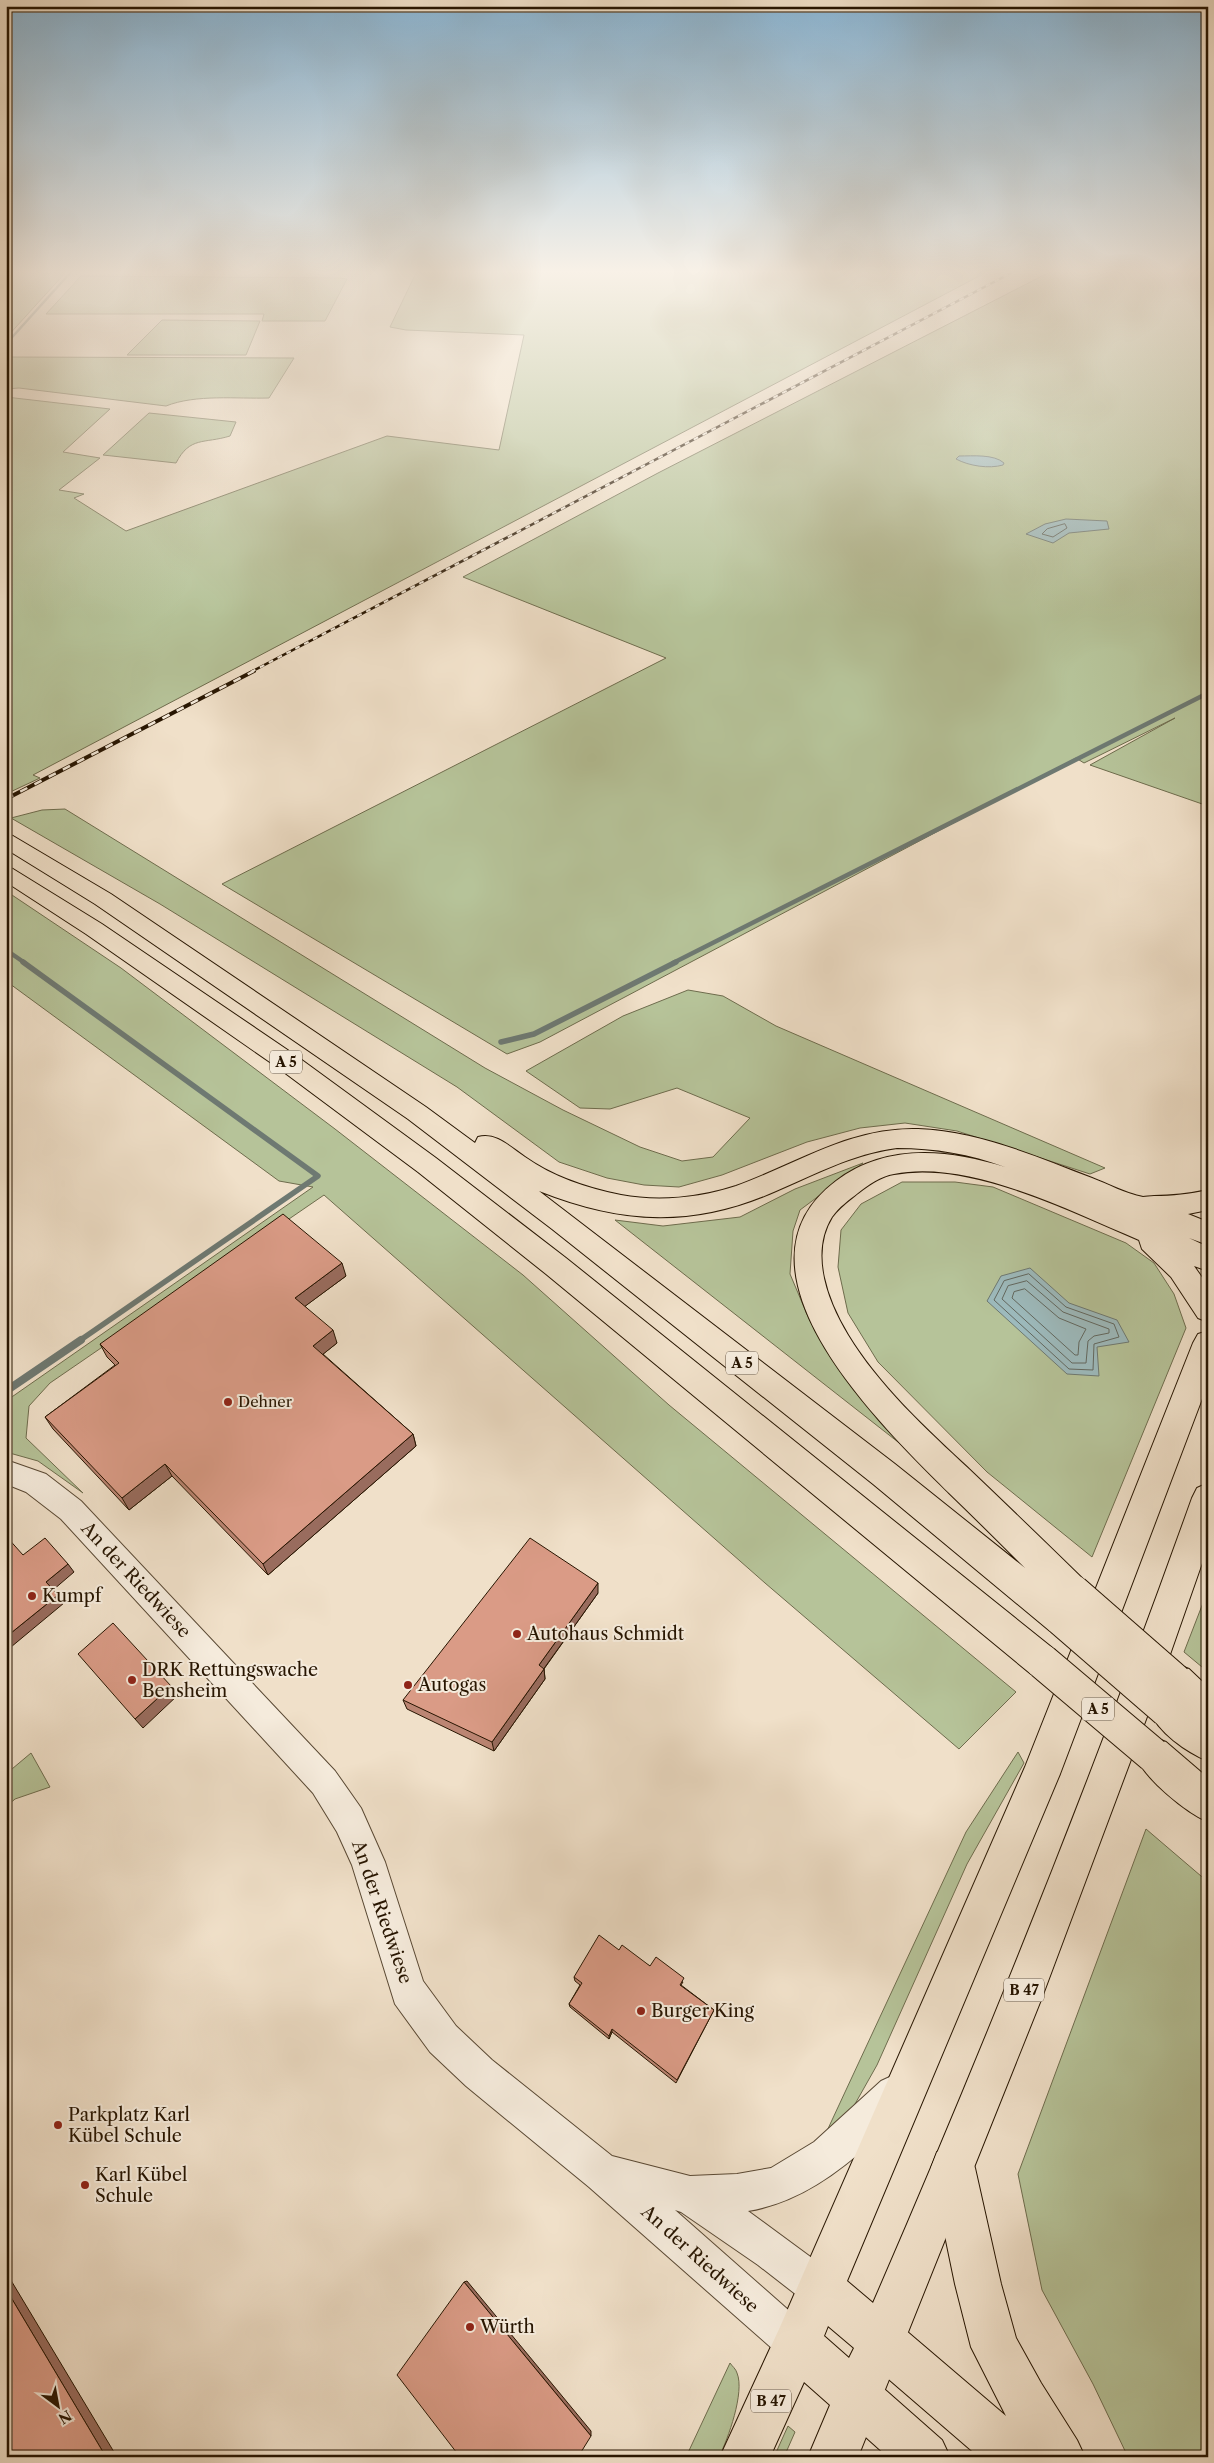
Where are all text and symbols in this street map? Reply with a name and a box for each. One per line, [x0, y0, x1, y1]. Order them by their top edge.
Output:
road number: A 5 [270, 1050, 302, 1074]
road number: A 5 [726, 1352, 758, 1375]
place label: Dehner [238, 1392, 293, 1411]
marker: Dehner [222, 1396, 234, 1408]
street label: An der Riedwiese [76, 1517, 195, 1642]
place label: Kumpf [42, 1585, 104, 1607]
marker: Kumpf [26, 1590, 38, 1602]
place label: Autohaus Schmidt [526, 1623, 685, 1645]
marker: Autohaus Schmidt [511, 1628, 523, 1640]
place label: DRK Rettungswache Bensheim [142, 1659, 318, 1702]
marker: DRK Rettungswache Bensheim [126, 1674, 138, 1686]
place label: Autogas [417, 1674, 486, 1696]
marker: Autogas [402, 1679, 414, 1691]
road number: A 5 [1082, 1698, 1114, 1720]
street label: An der Riedwiese [347, 1836, 417, 1987]
road number: B 47 [1004, 1978, 1044, 2002]
place label: Burger King [651, 2000, 754, 2022]
marker: Burger King [635, 2005, 647, 2017]
place label: Parkplatz Karl Kübel Schule [68, 2104, 190, 2147]
marker: Parkplatz Karl Kübel Schule [52, 2119, 64, 2131]
place label: Karl Kübel Schule [95, 2164, 187, 2207]
marker: Karl Kübel Schule [79, 2179, 91, 2191]
street label: An der Riedwiese [636, 2200, 763, 2317]
place label: Würth [479, 2316, 535, 2338]
marker: Würth [464, 2321, 476, 2333]
north arrow [32, 2380, 82, 2430]
road number: B 47 [751, 2390, 791, 2412]
text: N [55, 2406, 75, 2428]

